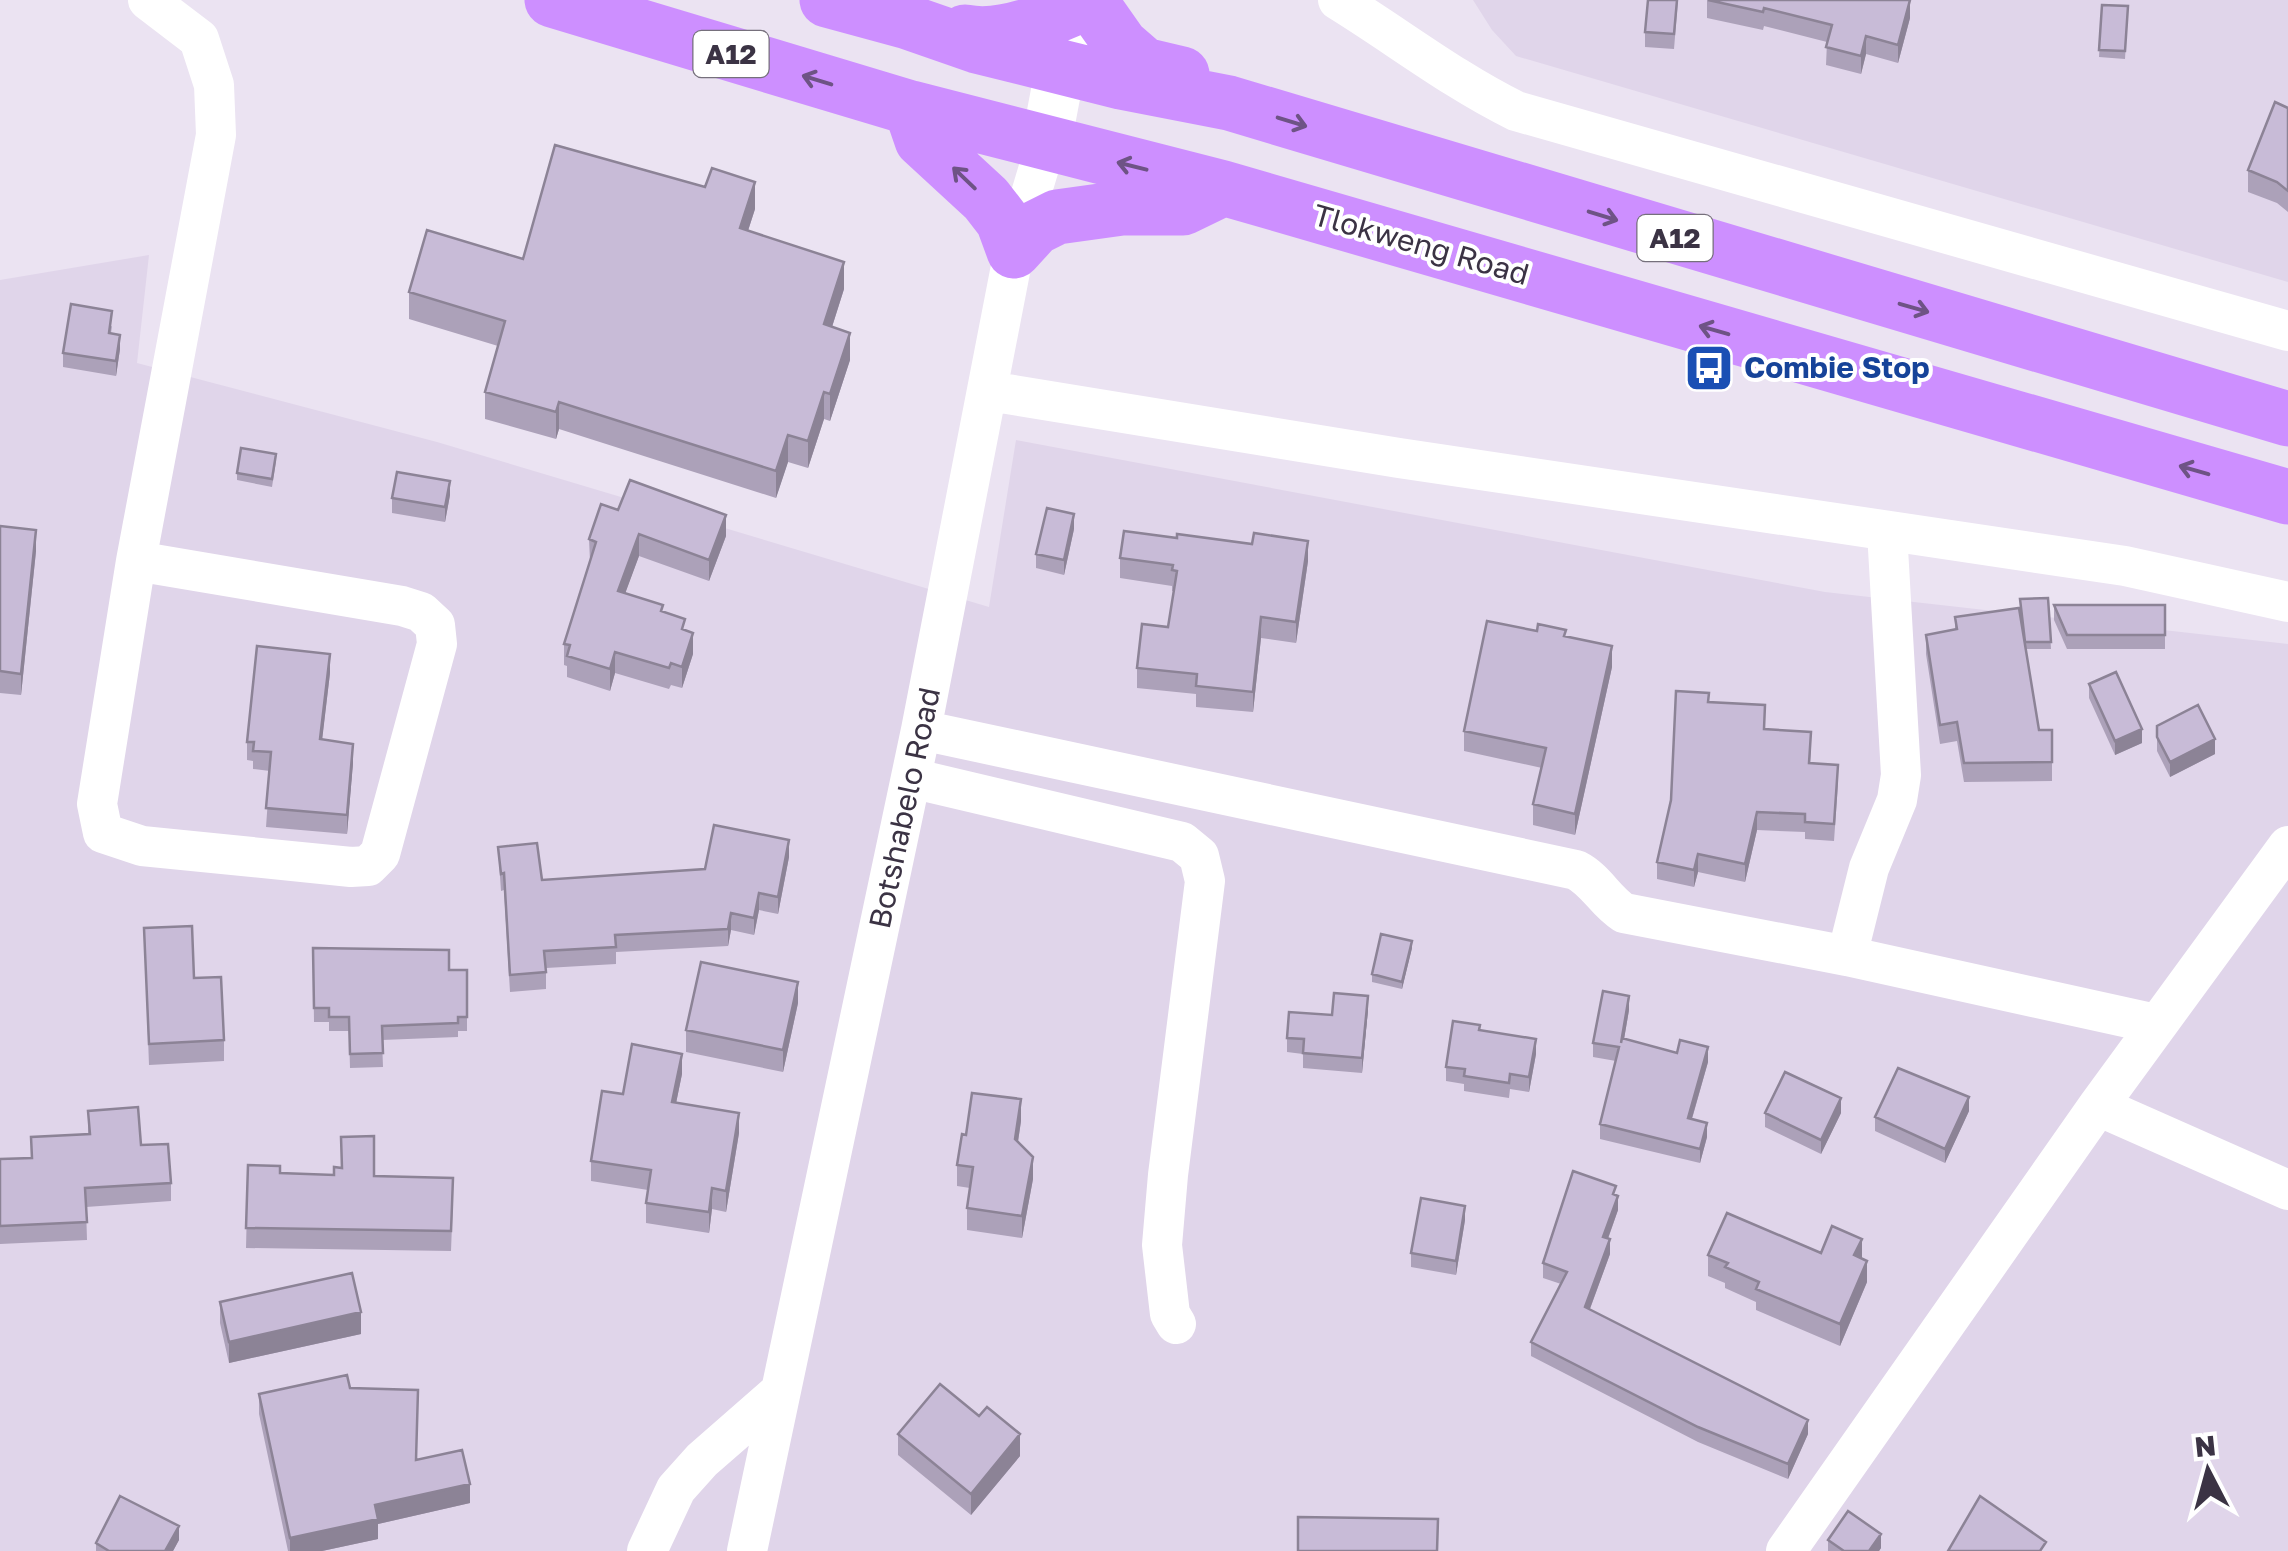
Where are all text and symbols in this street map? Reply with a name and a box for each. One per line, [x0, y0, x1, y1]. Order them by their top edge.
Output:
road number: A12 [694, 31, 768, 77]
one-way arrow [802, 70, 834, 88]
one-way arrow [1275, 114, 1307, 132]
one-way arrow [1117, 155, 1148, 174]
one-way arrow [952, 166, 976, 190]
street label: Tlokweng Road [1309, 196, 1533, 292]
one-way arrow [1586, 208, 1618, 226]
road number: A12 [1638, 215, 1712, 261]
one-way arrow [1898, 300, 1930, 318]
one-way arrow [1699, 320, 1731, 338]
bus stop icon: Combie Stop [1683, 342, 1735, 394]
place label: Combie Stop [1744, 349, 1930, 385]
one-way arrow [2179, 460, 2211, 478]
street label: Botshabelo Road [861, 684, 947, 932]
north arrow [2158, 1421, 2258, 1521]
text: N [2193, 1428, 2218, 1463]

